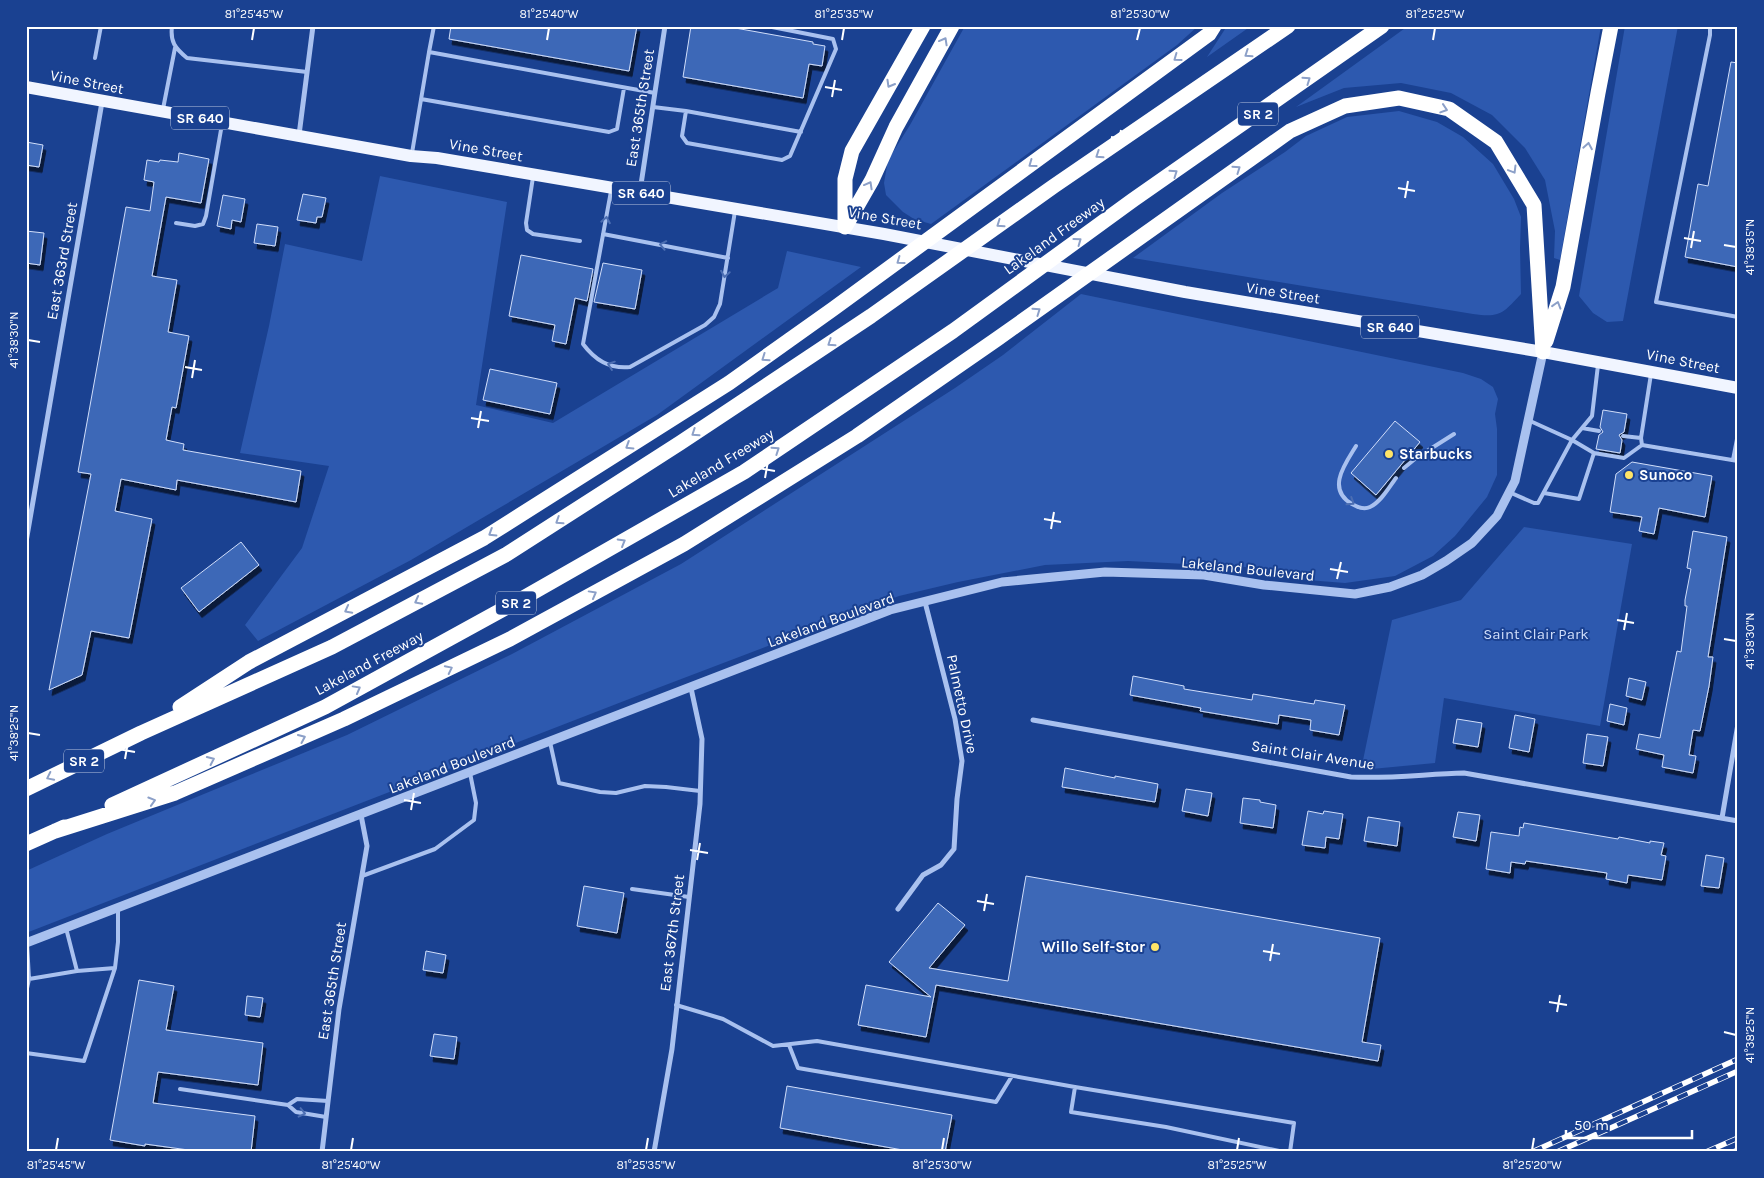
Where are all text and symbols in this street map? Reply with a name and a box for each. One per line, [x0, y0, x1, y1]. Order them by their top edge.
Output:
text: 81°25'45"W [225, 7, 284, 21]
text: 81°25'40"W [520, 7, 579, 21]
text: 81°25'35"W [814, 7, 874, 21]
text: 81°25'30"W [1110, 7, 1170, 21]
text: 81°25'25"W [1406, 7, 1465, 21]
one-way arrow [937, 37, 947, 46]
street label: East 365th Street [622, 47, 658, 168]
one-way arrow [1244, 48, 1253, 57]
one-way arrow [1174, 52, 1183, 61]
street label: Vine Street [49, 66, 126, 98]
one-way arrow [1301, 77, 1310, 86]
one-way arrow [886, 79, 896, 88]
road number: SR 2 [1238, 102, 1278, 126]
one-way arrow [1439, 103, 1448, 113]
road number: SR 640 [171, 106, 229, 130]
street label: Vine Street [448, 135, 525, 165]
one-way arrow [1583, 141, 1593, 150]
one-way arrow [1095, 149, 1105, 158]
one-way arrow [1028, 158, 1038, 167]
one-way arrow [1506, 164, 1516, 173]
one-way arrow [1231, 166, 1241, 175]
one-way arrow [1168, 170, 1178, 179]
road number: SR 640 [612, 182, 670, 204]
one-way arrow [863, 182, 873, 191]
street label: Lakeland Freeway [1000, 193, 1108, 279]
street label: East 363rd Street [43, 200, 81, 321]
street label: Vine Street [847, 203, 924, 233]
one-way arrow [600, 215, 611, 224]
one-way arrow [996, 218, 1005, 228]
text: 41°38'35"N [1743, 219, 1757, 275]
one-way arrow [1072, 238, 1082, 247]
one-way arrow [658, 241, 667, 251]
one-way arrow [896, 255, 906, 264]
one-way arrow [720, 271, 731, 279]
street label: Vine Street [1245, 278, 1322, 308]
one-way arrow [1552, 301, 1562, 310]
one-way arrow [1031, 308, 1040, 316]
text: 41°38'30"N [7, 312, 21, 368]
road number: SR 640 [1361, 316, 1419, 338]
one-way arrow [827, 337, 836, 346]
street label: Vine Street [1645, 345, 1722, 377]
one-way arrow [761, 352, 771, 361]
one-way arrow [607, 361, 615, 371]
street label: Lakeland Freeway [665, 424, 777, 502]
one-way arrow [691, 427, 701, 436]
one-way arrow [625, 440, 634, 450]
place label: Starbucks [1399, 445, 1473, 463]
one-way arrow [771, 447, 780, 457]
marker: Starbucks [1383, 448, 1395, 460]
place label: Sunoco [1639, 466, 1692, 484]
marker: Sunoco [1623, 469, 1635, 481]
one-way arrow [1346, 496, 1355, 506]
one-way arrow [555, 515, 564, 524]
one-way arrow [488, 527, 497, 537]
one-way arrow [616, 539, 625, 549]
street label: Lakeland Boulevard [1180, 553, 1316, 585]
street label: Lakeland Boulevard [765, 589, 897, 651]
one-way arrow [587, 590, 596, 600]
road number: SR 2 [496, 592, 536, 614]
one-way arrow [414, 595, 423, 605]
one-way arrow [345, 604, 354, 614]
text: 41°38'30"N [1743, 613, 1757, 669]
park label: Saint Clair Park [1483, 625, 1589, 643]
street label: Lakeland Freeway [312, 627, 426, 699]
street label: Palmetto Drive [943, 653, 981, 755]
one-way arrow [443, 665, 452, 675]
one-way arrow [352, 686, 361, 696]
text: 41°38'25"N [7, 705, 21, 761]
one-way arrow [297, 733, 306, 744]
street label: Lakeland Boulevard [386, 733, 518, 797]
street label: Saint Clair Avenue [1250, 736, 1376, 774]
road number: SR 2 [64, 749, 104, 772]
one-way arrow [206, 755, 215, 766]
one-way arrow [46, 771, 55, 781]
one-way arrow [147, 796, 156, 806]
street label: East 367th Street [656, 873, 688, 993]
street label: East 365th Street [314, 920, 350, 1041]
place label: Willo Self-Stor [1041, 938, 1145, 956]
marker: Willo Self-Stor [1149, 941, 1161, 953]
text: 41°38'25"N [1743, 1007, 1757, 1063]
one-way arrow [298, 1107, 307, 1118]
scale bar [1566, 1108, 1693, 1140]
text: 50 m [1574, 1116, 1609, 1134]
text: 81°25'45"W [27, 1158, 86, 1172]
text: 81°25'40"W [322, 1158, 381, 1172]
text: 81°25'35"W [616, 1158, 676, 1172]
text: 81°25'30"W [912, 1158, 972, 1172]
text: 81°25'25"W [1208, 1158, 1267, 1172]
text: 81°25'20"W [1502, 1158, 1562, 1172]

